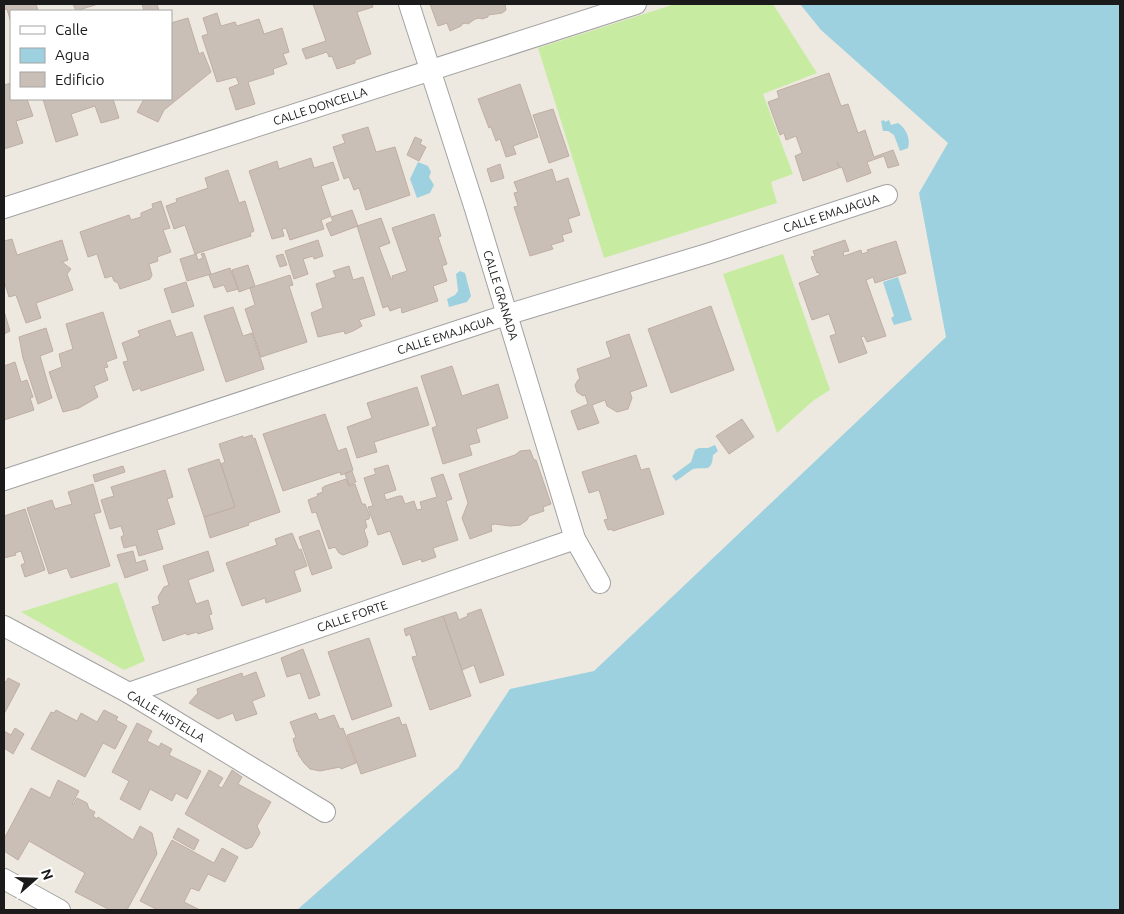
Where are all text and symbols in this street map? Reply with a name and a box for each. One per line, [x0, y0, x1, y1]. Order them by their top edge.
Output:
legend [10, 10, 172, 100]
text: Calle [55, 21, 88, 38]
text: Agua [55, 46, 90, 63]
text: Edificio [55, 71, 104, 88]
street label: CALLE DONCELLA [271, 85, 369, 127]
street label: CALLE EMAJAGUA [781, 191, 881, 235]
street label: CALLE GRANADA [481, 249, 521, 342]
street label: CALLE EMAJAGUA [395, 313, 495, 357]
street label: CALLE FORTE [315, 598, 389, 634]
street label: CALLE HISTELLA [125, 688, 207, 744]
north arrow [10, 854, 60, 904]
text: N [38, 867, 57, 882]

